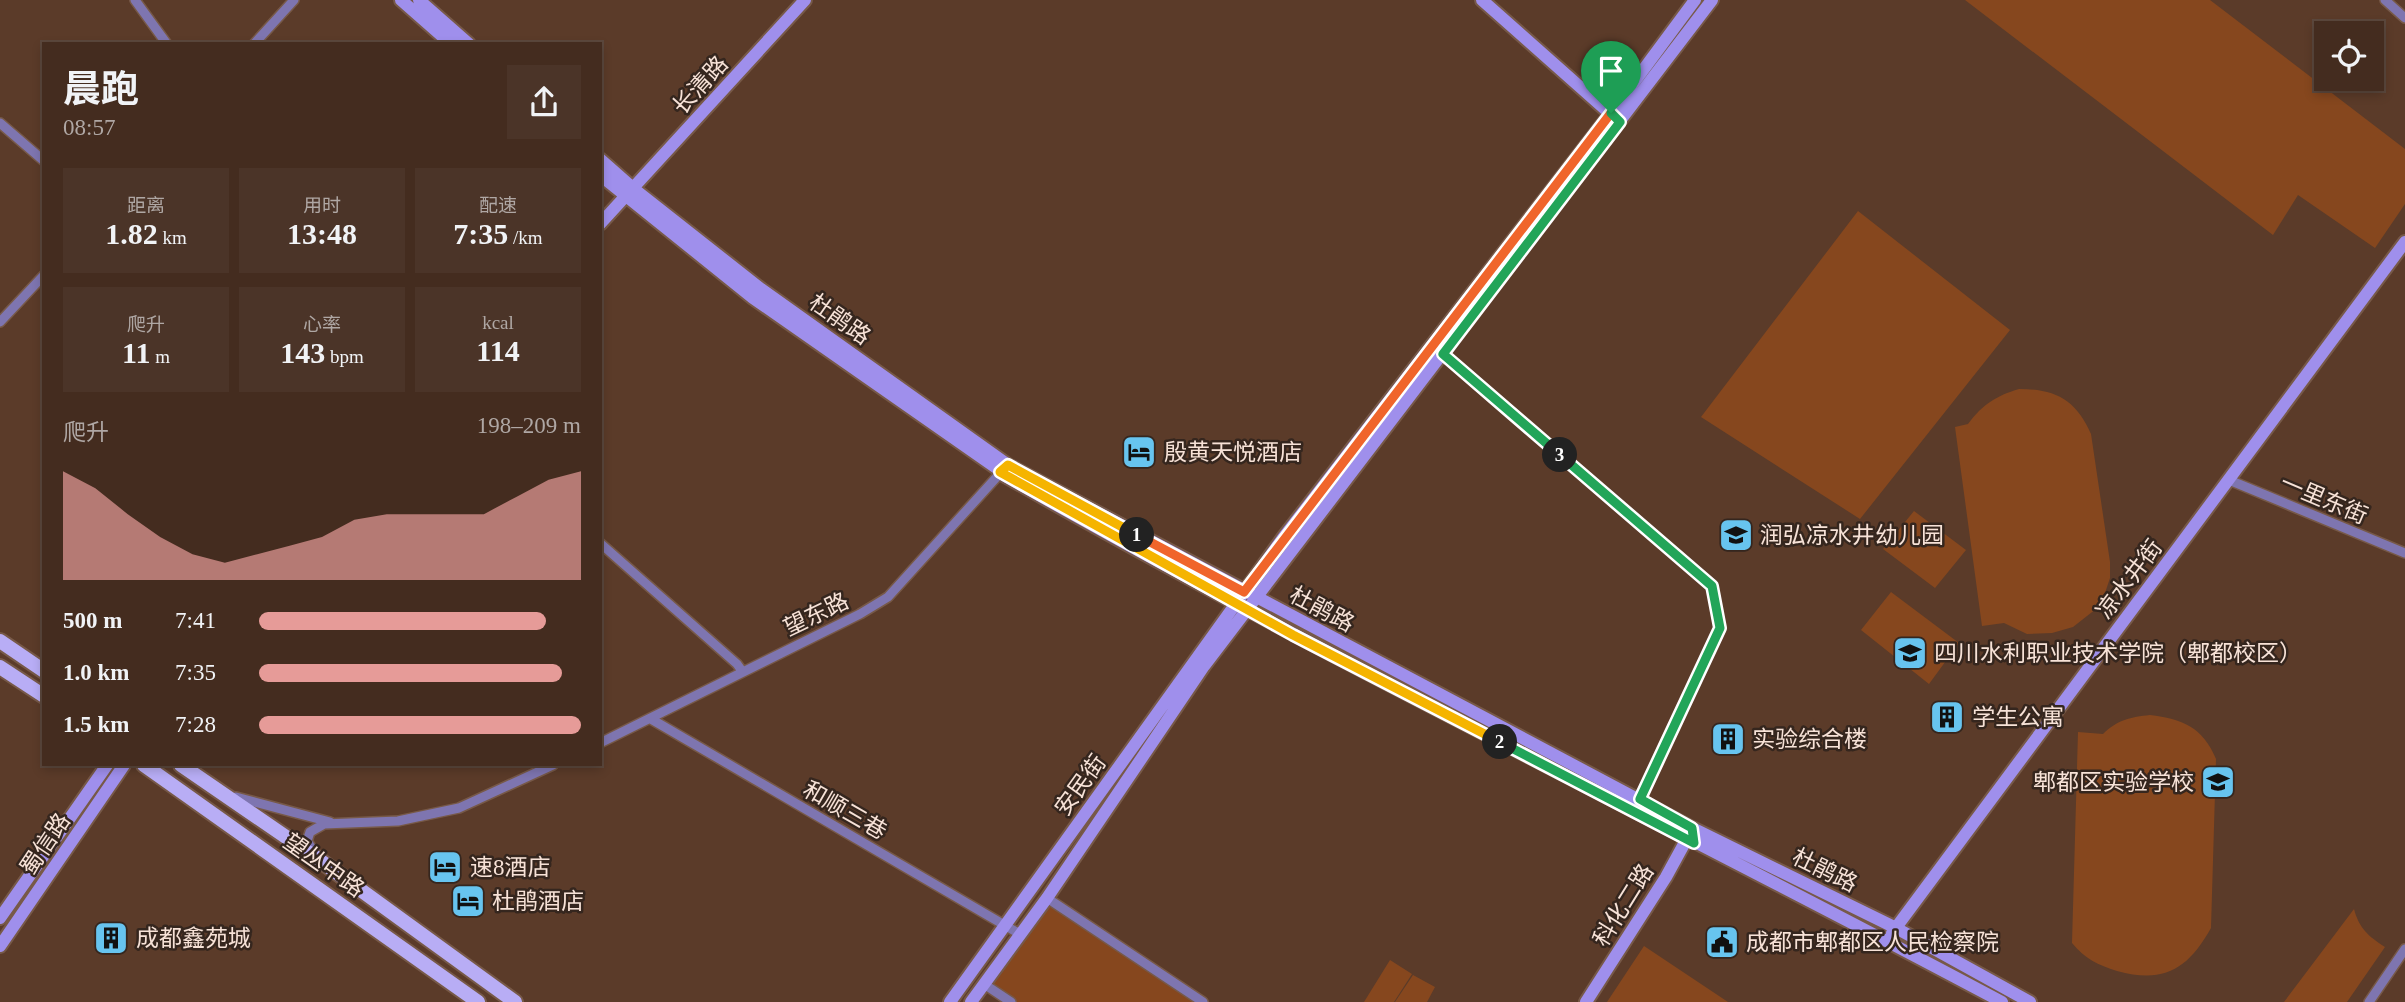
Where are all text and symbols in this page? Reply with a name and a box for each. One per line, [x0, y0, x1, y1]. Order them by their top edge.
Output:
map controls [2314, 21, 2384, 91]
button: locate [2314, 21, 2384, 91]
pin [1581, 41, 1641, 113]
street label: 长清路 [668, 51, 733, 119]
icon: arrive [1592, 52, 1630, 90]
button: share [507, 65, 581, 139]
text: 晨跑 [63, 68, 139, 110]
text: 08:57 [63, 115, 115, 140]
text: 距离 [127, 195, 165, 216]
text: 用时 [303, 195, 341, 216]
text: 配速 [479, 195, 517, 216]
text: 1.82 [105, 217, 158, 250]
text: 13:48 [287, 217, 357, 250]
text: 7:35 [453, 217, 508, 250]
text: km [158, 227, 187, 248]
text: /km [508, 227, 543, 248]
street label: 杜鹃路 [804, 289, 875, 349]
text: kcal [482, 312, 514, 333]
text: 爬升 [127, 314, 165, 335]
text: 心率 [303, 314, 341, 335]
text: 114 [476, 334, 520, 367]
text: 11 [122, 336, 150, 369]
text: 143 [280, 336, 325, 369]
text: m [150, 346, 170, 367]
text: bpm [325, 346, 364, 367]
text: 198–209 m [477, 413, 581, 438]
text: 爬升 [63, 420, 109, 445]
hotel icon: 殷黄天悦酒店 [1120, 433, 1158, 471]
pin: 3 [1542, 438, 1578, 472]
place label: 殷黄天悦酒店 [1164, 440, 1302, 465]
text: 3 [1555, 444, 1564, 465]
street label: 一里东街 [2277, 470, 2371, 529]
school or university icon: 润弘凉水井幼儿园 [1717, 516, 1755, 554]
pin: 1 [1120, 518, 1154, 552]
place label: 润弘凉水井幼儿园 [1760, 523, 1944, 548]
text: 1 [1132, 524, 1141, 545]
street label: 凉水井街 [2092, 535, 2167, 624]
street label: 杜鹃路 [1285, 582, 1358, 637]
street label: 望东路 [780, 588, 853, 641]
text: 500 m [63, 608, 122, 633]
text: 7:41 [175, 608, 216, 633]
school or university icon: 四川水利职业技术学院（郫都校区） [1891, 634, 1929, 672]
place label: 四川水利职业技术学院（郫都校区） [1934, 641, 2302, 666]
text: 1.0 km [63, 660, 129, 685]
text: 7:35 [175, 660, 216, 685]
building icon: 学生公寓 [1928, 698, 1966, 736]
place label: 学生公寓 [1972, 705, 2064, 730]
text: 1.5 km [63, 712, 129, 737]
text: 7:28 [175, 712, 216, 737]
building icon: 实验综合楼 [1709, 720, 1747, 758]
pin: 2 [1482, 724, 1518, 760]
place label: 实验综合楼 [1752, 727, 1867, 752]
text: 2 [1495, 731, 1504, 752]
street label: 安民街 [1050, 750, 1111, 821]
school or university icon: 郫都区实验学校 [2199, 763, 2237, 801]
place label: 郫都区实验学校 [2033, 770, 2194, 795]
street label: 和顺三巷 [799, 777, 891, 844]
street label: 蜀信路 [16, 809, 75, 880]
street label: 望丛中路 [279, 829, 369, 902]
street label: 杜鹃路 [1788, 844, 1861, 897]
hotel icon: 速8酒店 [426, 848, 464, 886]
place label: 速8酒店 [470, 855, 551, 880]
street label: 科化二路 [1588, 860, 1658, 951]
hotel icon: 杜鹃酒店 [449, 882, 487, 920]
place label: 杜鹃酒店 [492, 889, 584, 914]
building icon: 成都鑫苑城 [92, 919, 130, 957]
public building icon: 成都市郫都区人民检察院 [1703, 923, 1741, 961]
place label: 成都鑫苑城 [136, 926, 251, 951]
place label: 成都市郫都区人民检察院 [1746, 930, 1999, 955]

